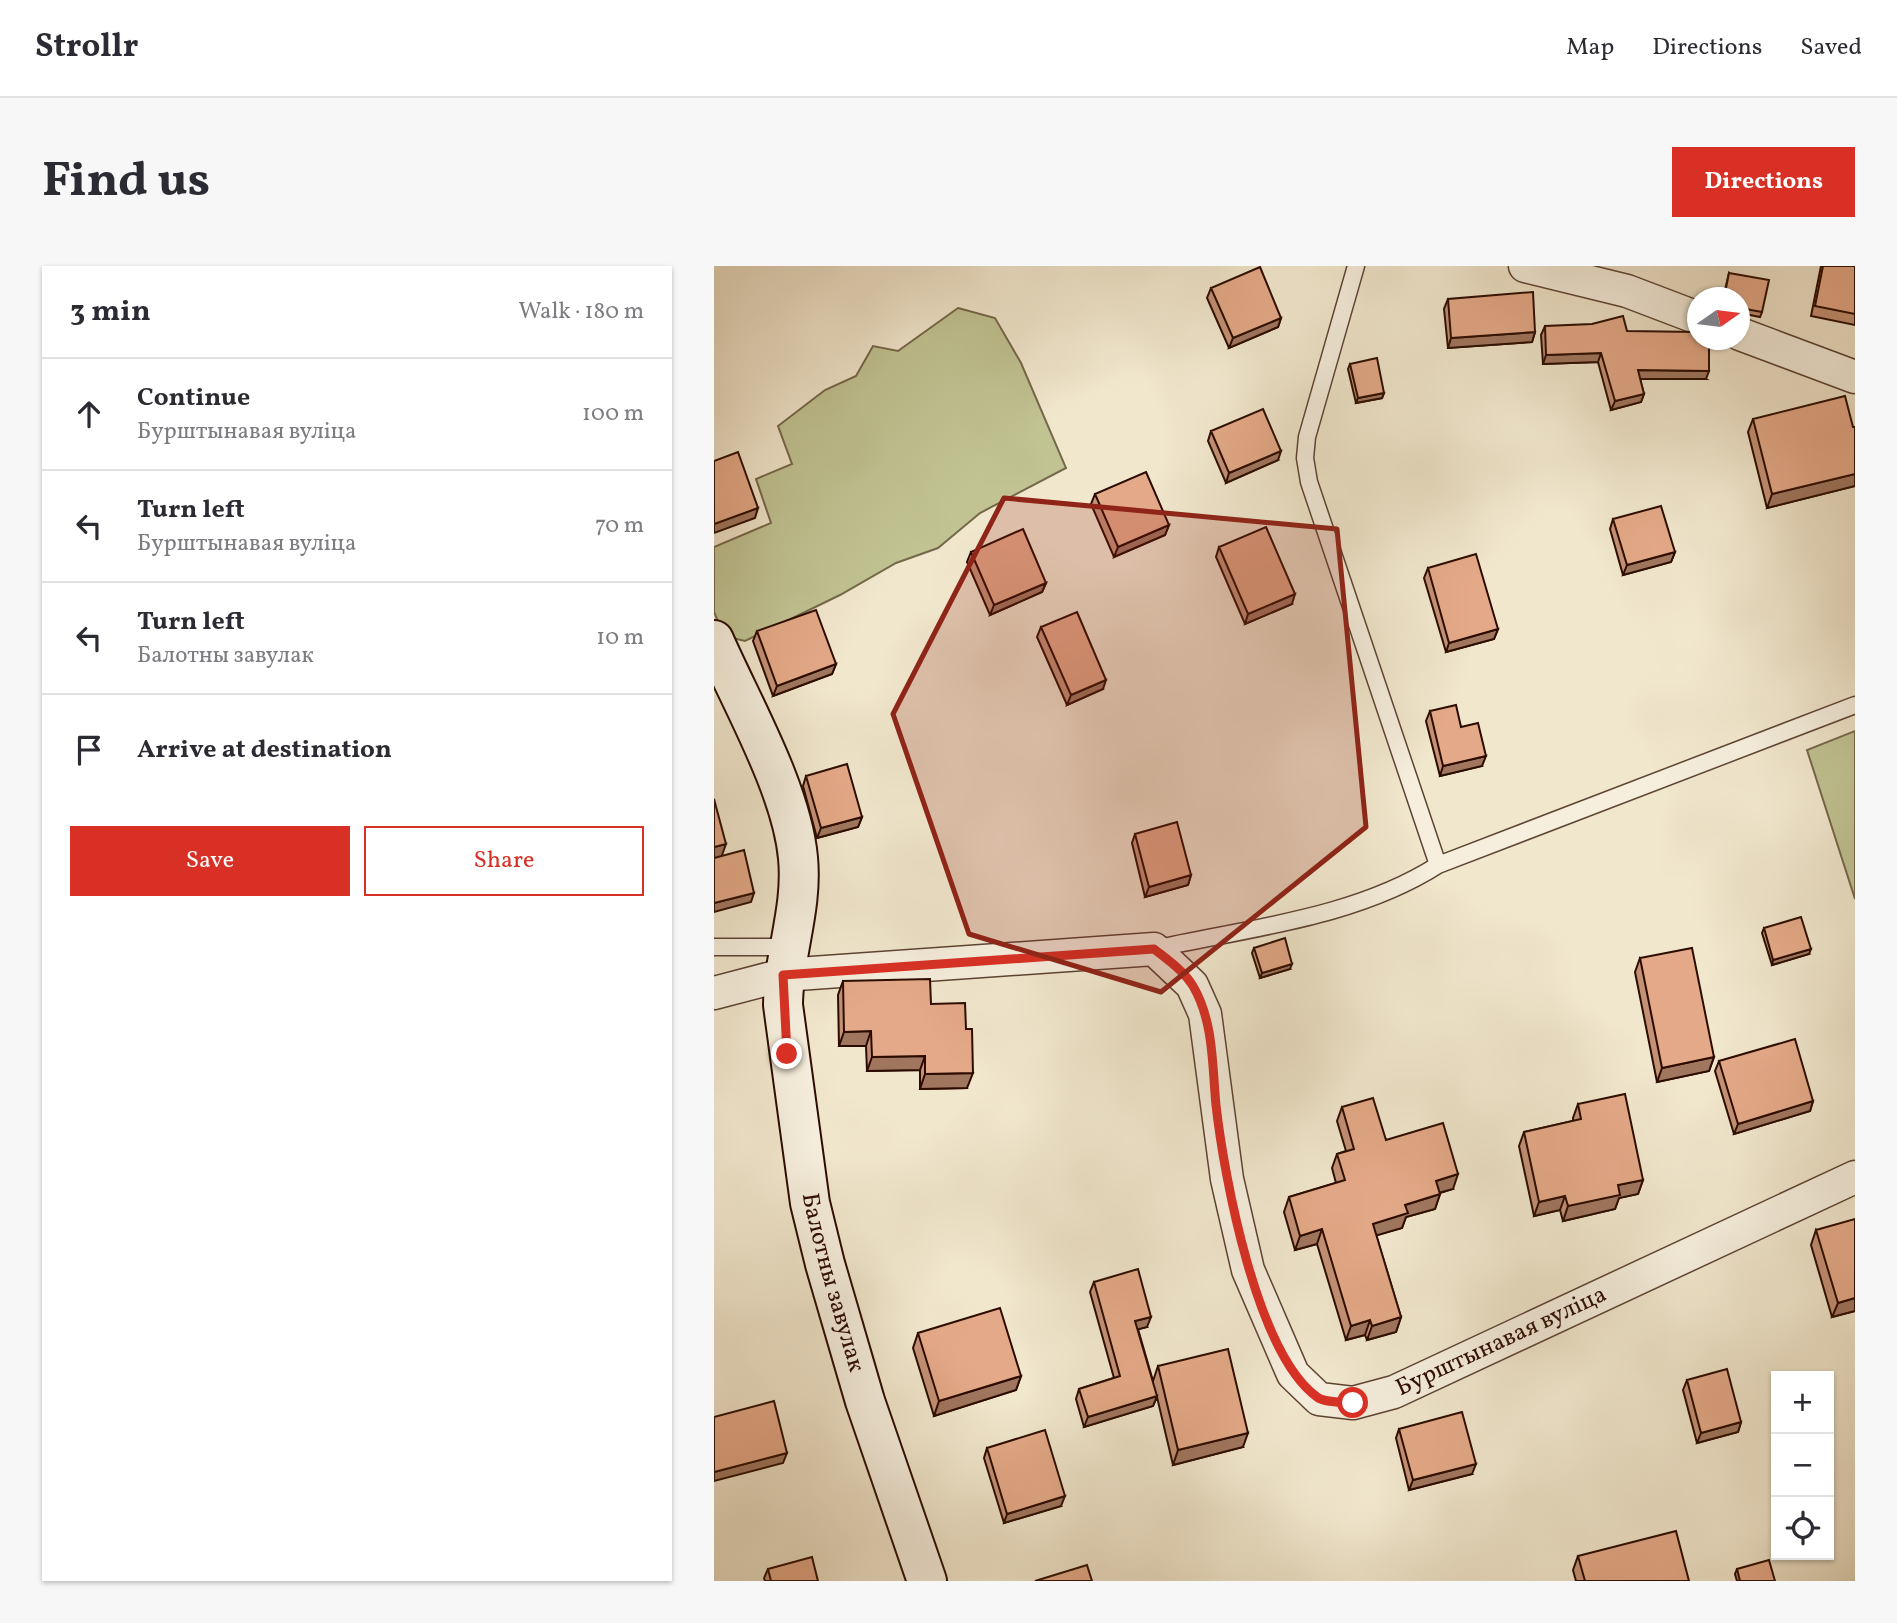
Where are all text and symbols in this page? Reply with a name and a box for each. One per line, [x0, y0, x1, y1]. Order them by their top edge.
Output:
text: Strollr [35, 25, 138, 71]
text: Map [1566, 31, 1614, 65]
text: Directions [1652, 31, 1762, 65]
text: Saved [1800, 31, 1862, 65]
button: Directions [1672, 147, 1855, 217]
text: Find us [42, 148, 210, 217]
north arrow [1687, 287, 1750, 350]
text: 3 min [70, 291, 151, 333]
text: Walk · 180 m [519, 296, 644, 328]
text: Continue [137, 380, 250, 416]
icon: ahead [70, 395, 108, 433]
text: 100 m [582, 398, 644, 430]
text: Бурштынавая вуліца [137, 416, 356, 448]
text: Turn left [137, 492, 245, 528]
icon: left [70, 507, 108, 545]
text: 70 m [595, 510, 644, 542]
text: Бурштынавая вуліца [137, 528, 356, 560]
text: Turn left [137, 604, 245, 640]
icon: left [70, 619, 108, 657]
text: 10 m [596, 622, 644, 654]
text: Балотны завулак [137, 640, 314, 672]
icon: arrive [70, 731, 108, 769]
text: Arrive at destination [137, 732, 392, 768]
button: Save [70, 826, 350, 896]
button: Share [364, 826, 644, 896]
route end [771, 1038, 802, 1069]
street label: Балотны завулак [792, 1191, 873, 1376]
street label: Бурштынавая вуліца [1391, 1278, 1613, 1406]
map controls [1771, 1371, 1834, 1560]
button: + [1771, 1371, 1834, 1434]
route start [1337, 1387, 1368, 1418]
button: − [1771, 1434, 1834, 1497]
button: locate [1771, 1497, 1834, 1560]

